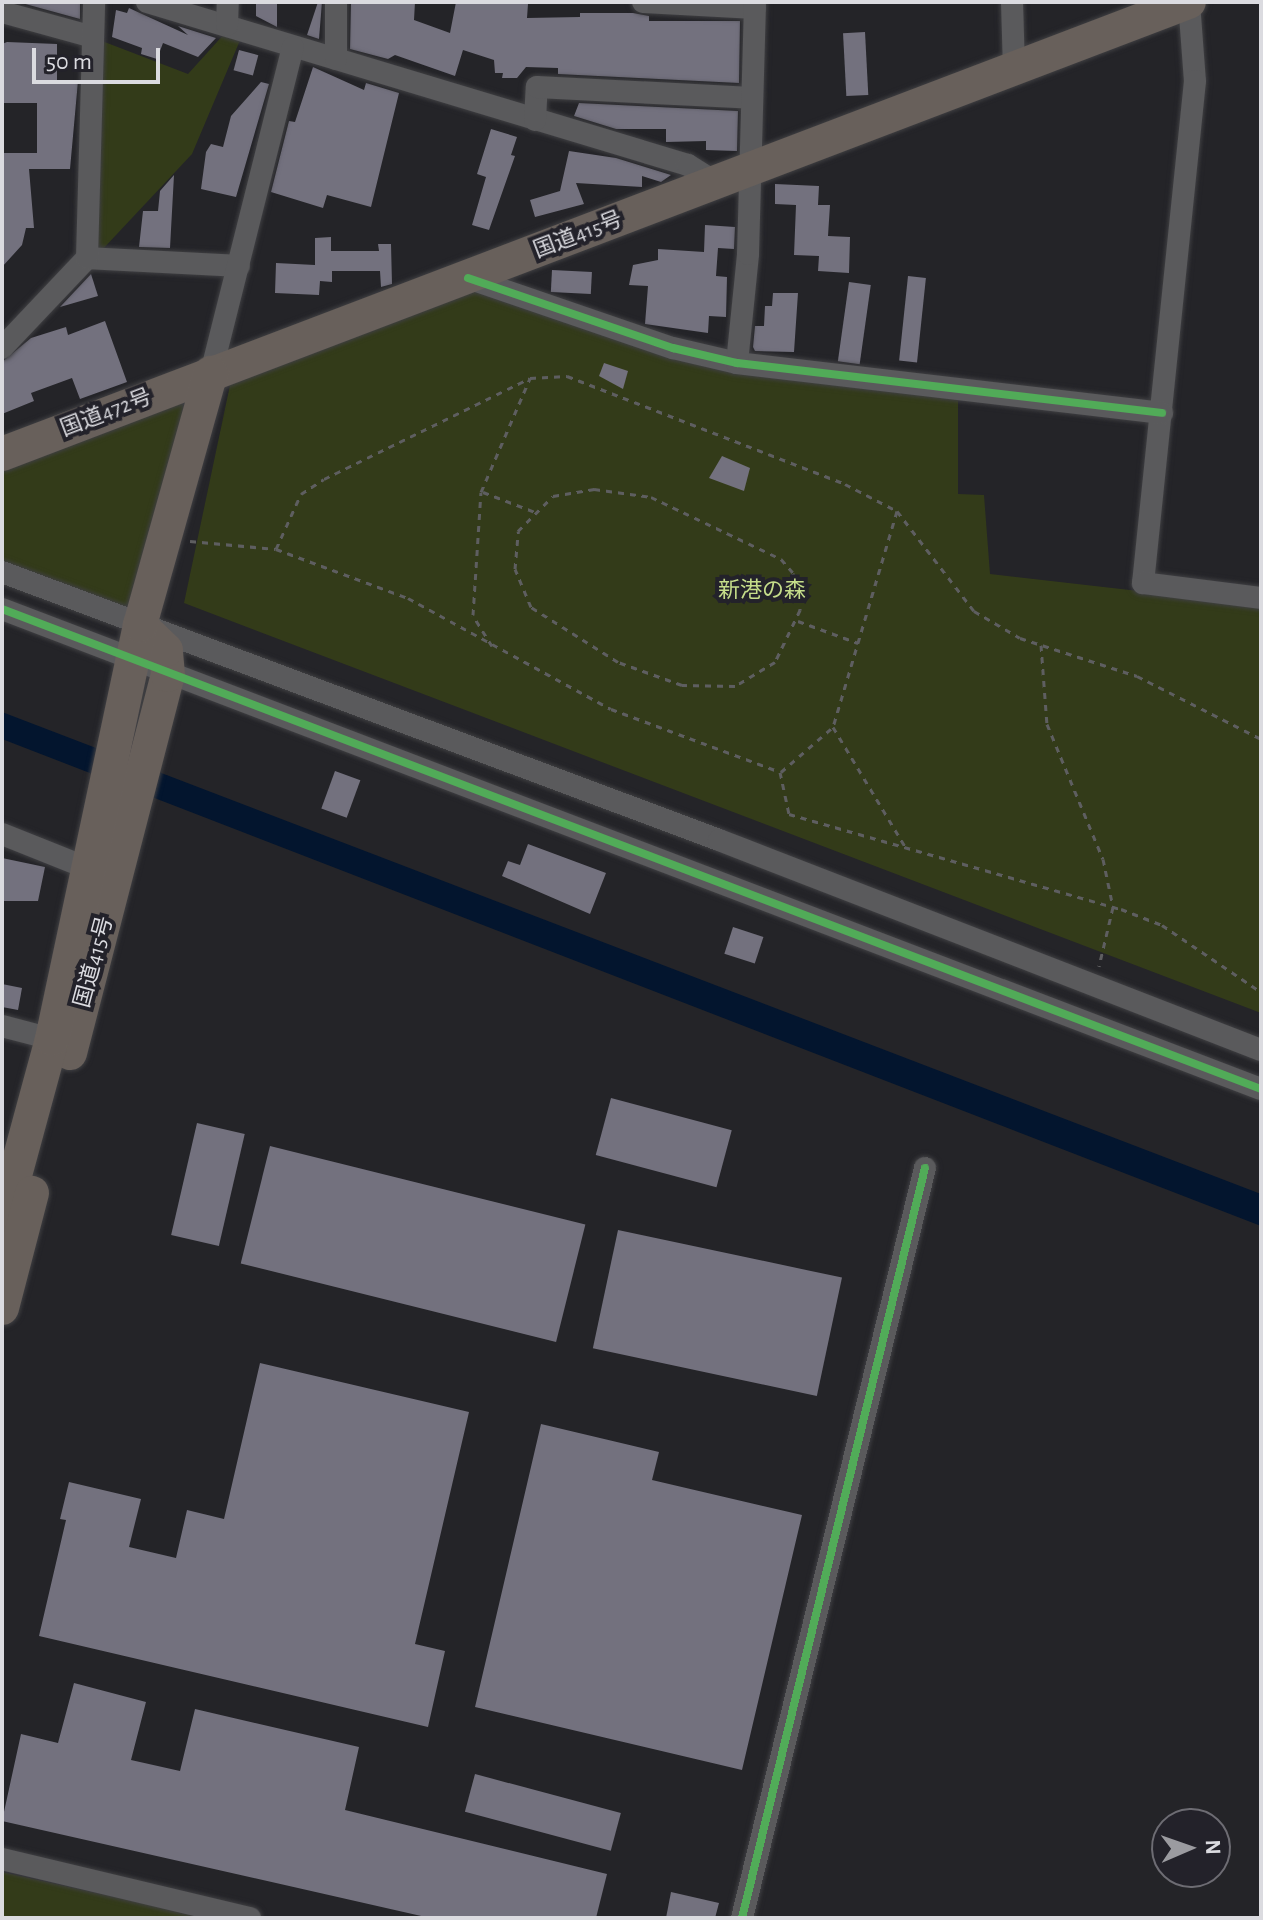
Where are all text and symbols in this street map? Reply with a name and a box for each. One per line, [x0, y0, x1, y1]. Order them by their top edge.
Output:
scale bar [36, 32, 164, 82]
text: 50 m [46, 50, 92, 74]
street label: 国道415号 [530, 206, 626, 264]
street label: 国道472号 [57, 384, 155, 442]
park label: 新港の森 [718, 578, 806, 604]
street label: 国道415号 [69, 914, 119, 1010]
north arrow [1151, 1808, 1231, 1888]
text: N [1202, 1839, 1224, 1855]

